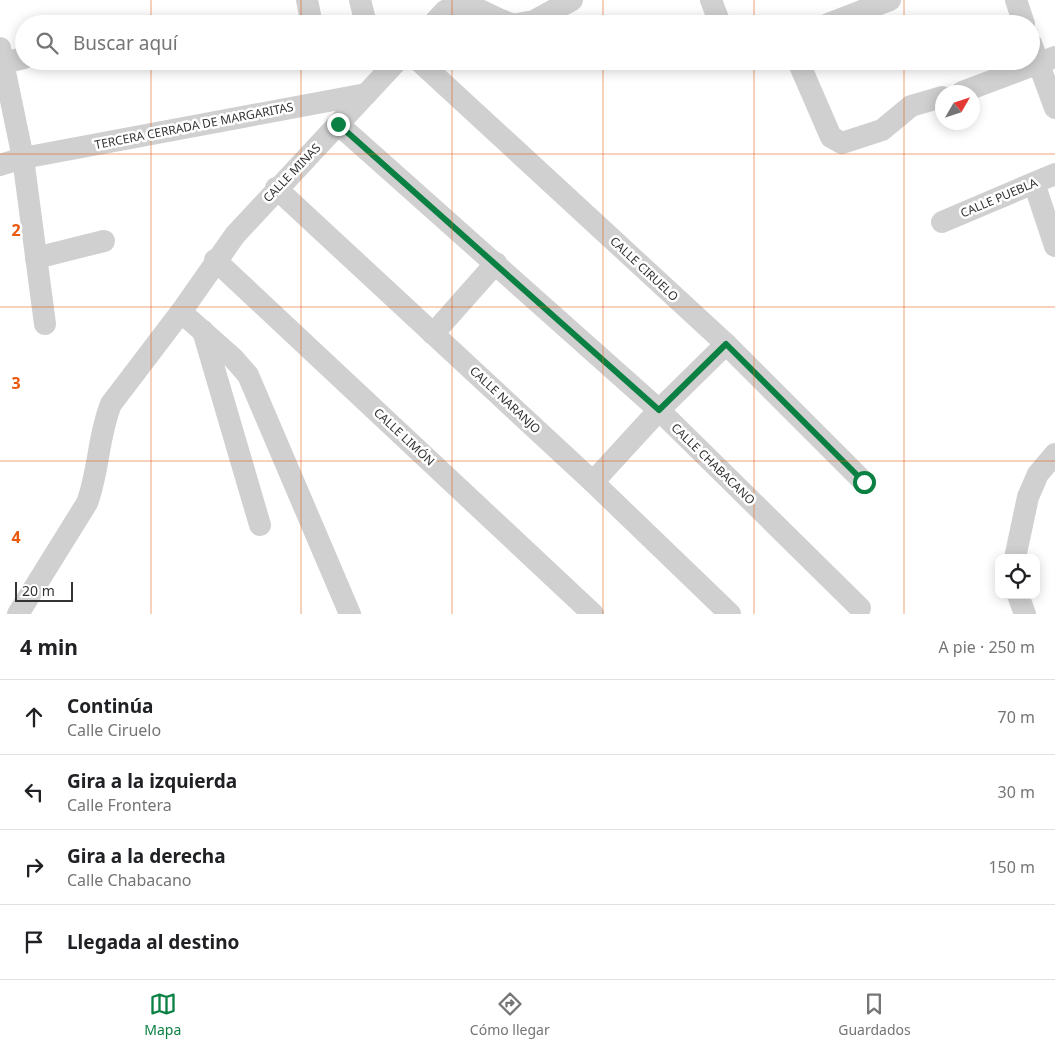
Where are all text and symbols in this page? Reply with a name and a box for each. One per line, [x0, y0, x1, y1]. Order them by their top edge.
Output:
search box [15, 15, 1040, 70]
icon: search [33, 29, 61, 57]
text: Buscar aquí [73, 30, 178, 56]
north arrow [935, 85, 980, 130]
street label: TERCERA CERRADA DE MARGARITAS [93, 98, 295, 153]
route end [327, 113, 350, 136]
street label: CALLE MINAS [259, 139, 324, 206]
street label: CALLE PUEBLA [958, 174, 1040, 221]
text: 2 [11, 219, 21, 241]
street label: CALLE CIRUELO [607, 233, 682, 305]
street label: CALLE NARANJO [466, 362, 545, 437]
text: 3 [11, 372, 21, 394]
street label: CALLE LIMÓN [370, 404, 438, 469]
street label: CALLE CHABACANO [668, 419, 759, 508]
route start [853, 471, 876, 494]
text: 4 [11, 526, 21, 548]
map controls [995, 554, 1040, 599]
button: locate [995, 554, 1040, 599]
scale bar [15, 579, 72, 602]
text: 20 m [22, 581, 55, 600]
text: 4 min [20, 633, 78, 661]
text: A pie · 250 m [938, 636, 1035, 658]
text: Continúa [67, 693, 153, 719]
icon: ahead [20, 703, 48, 731]
text: 70 m [998, 706, 1035, 728]
text: Calle Ciruelo [67, 719, 161, 741]
text: Gira a la izquierda [67, 768, 237, 794]
icon: left [20, 778, 48, 806]
text: 30 m [998, 781, 1035, 803]
text: Calle Frontera [67, 794, 172, 816]
text: Gira a la derecha [67, 843, 226, 869]
icon: right [20, 853, 48, 881]
text: 150 m [988, 856, 1035, 878]
text: Calle Chabacano [67, 869, 192, 891]
icon: arrive [20, 928, 48, 956]
text: Llegada al destino [67, 929, 239, 955]
tab: Mapa [144, 990, 181, 1039]
tab: Cómo llegar [470, 990, 550, 1039]
tab: Guardados [838, 990, 911, 1039]

